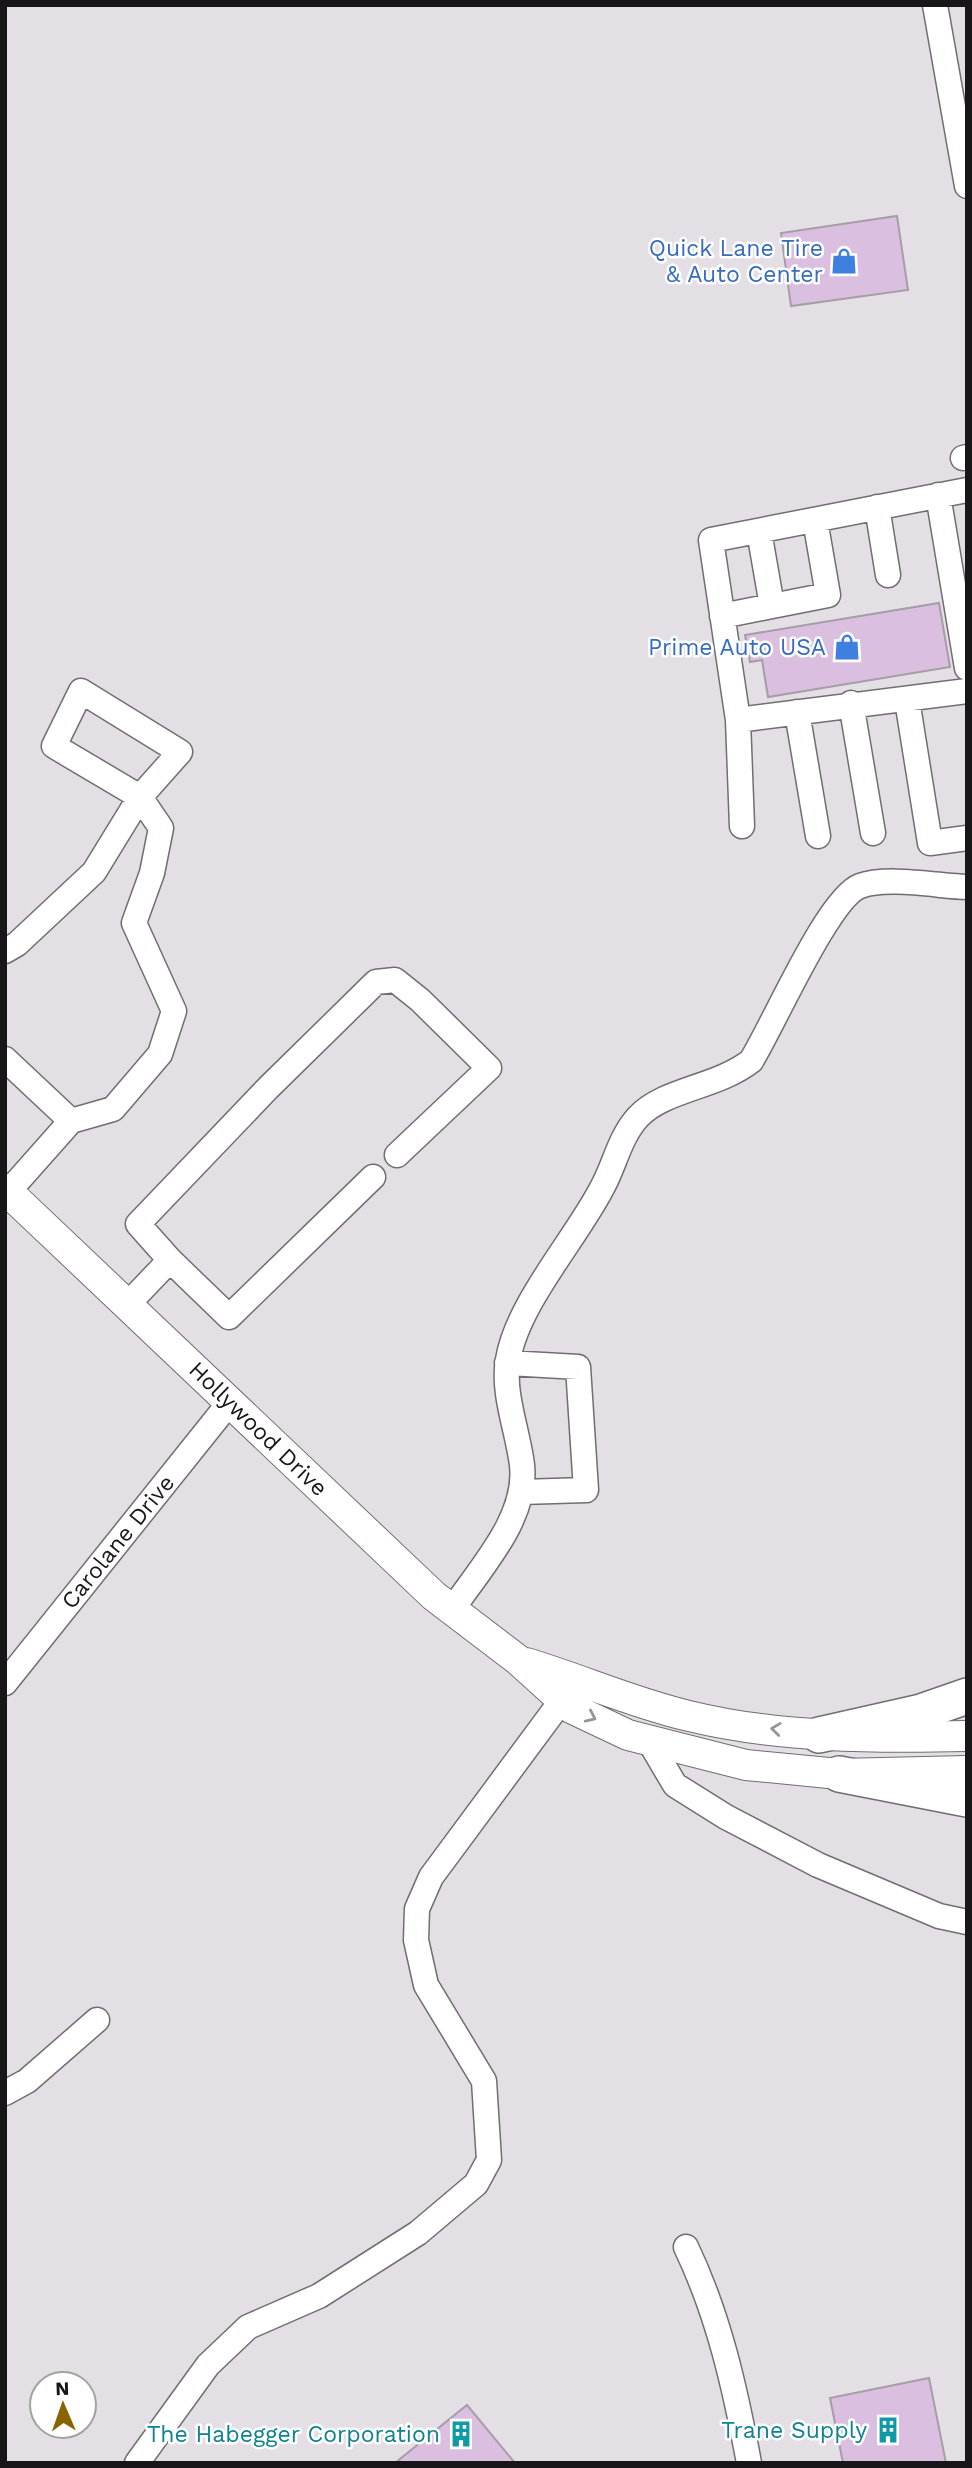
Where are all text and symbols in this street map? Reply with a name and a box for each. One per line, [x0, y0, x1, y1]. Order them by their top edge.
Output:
place label: Quick Lane Tire & Auto Center [649, 235, 823, 288]
shop icon: Quick Lane Tire & Auto Center [829, 246, 859, 276]
shop icon: Prime Auto USA [832, 632, 862, 662]
place label: Prime Auto USA [648, 634, 826, 661]
street label: Hollywood Drive [183, 1356, 333, 1502]
street label: Carolane Drive [56, 1470, 180, 1614]
one-way arrow [583, 1709, 596, 1723]
one-way arrow [771, 1722, 782, 1737]
north arrow [28, 2370, 98, 2440]
text: N [55, 2377, 70, 2400]
building icon: Trane Supply [873, 2415, 903, 2445]
place label: Trane Supply [721, 2417, 867, 2444]
building icon: The Habegger Corporation [446, 2419, 476, 2449]
place label: The Habegger Corporation [147, 2421, 440, 2448]

